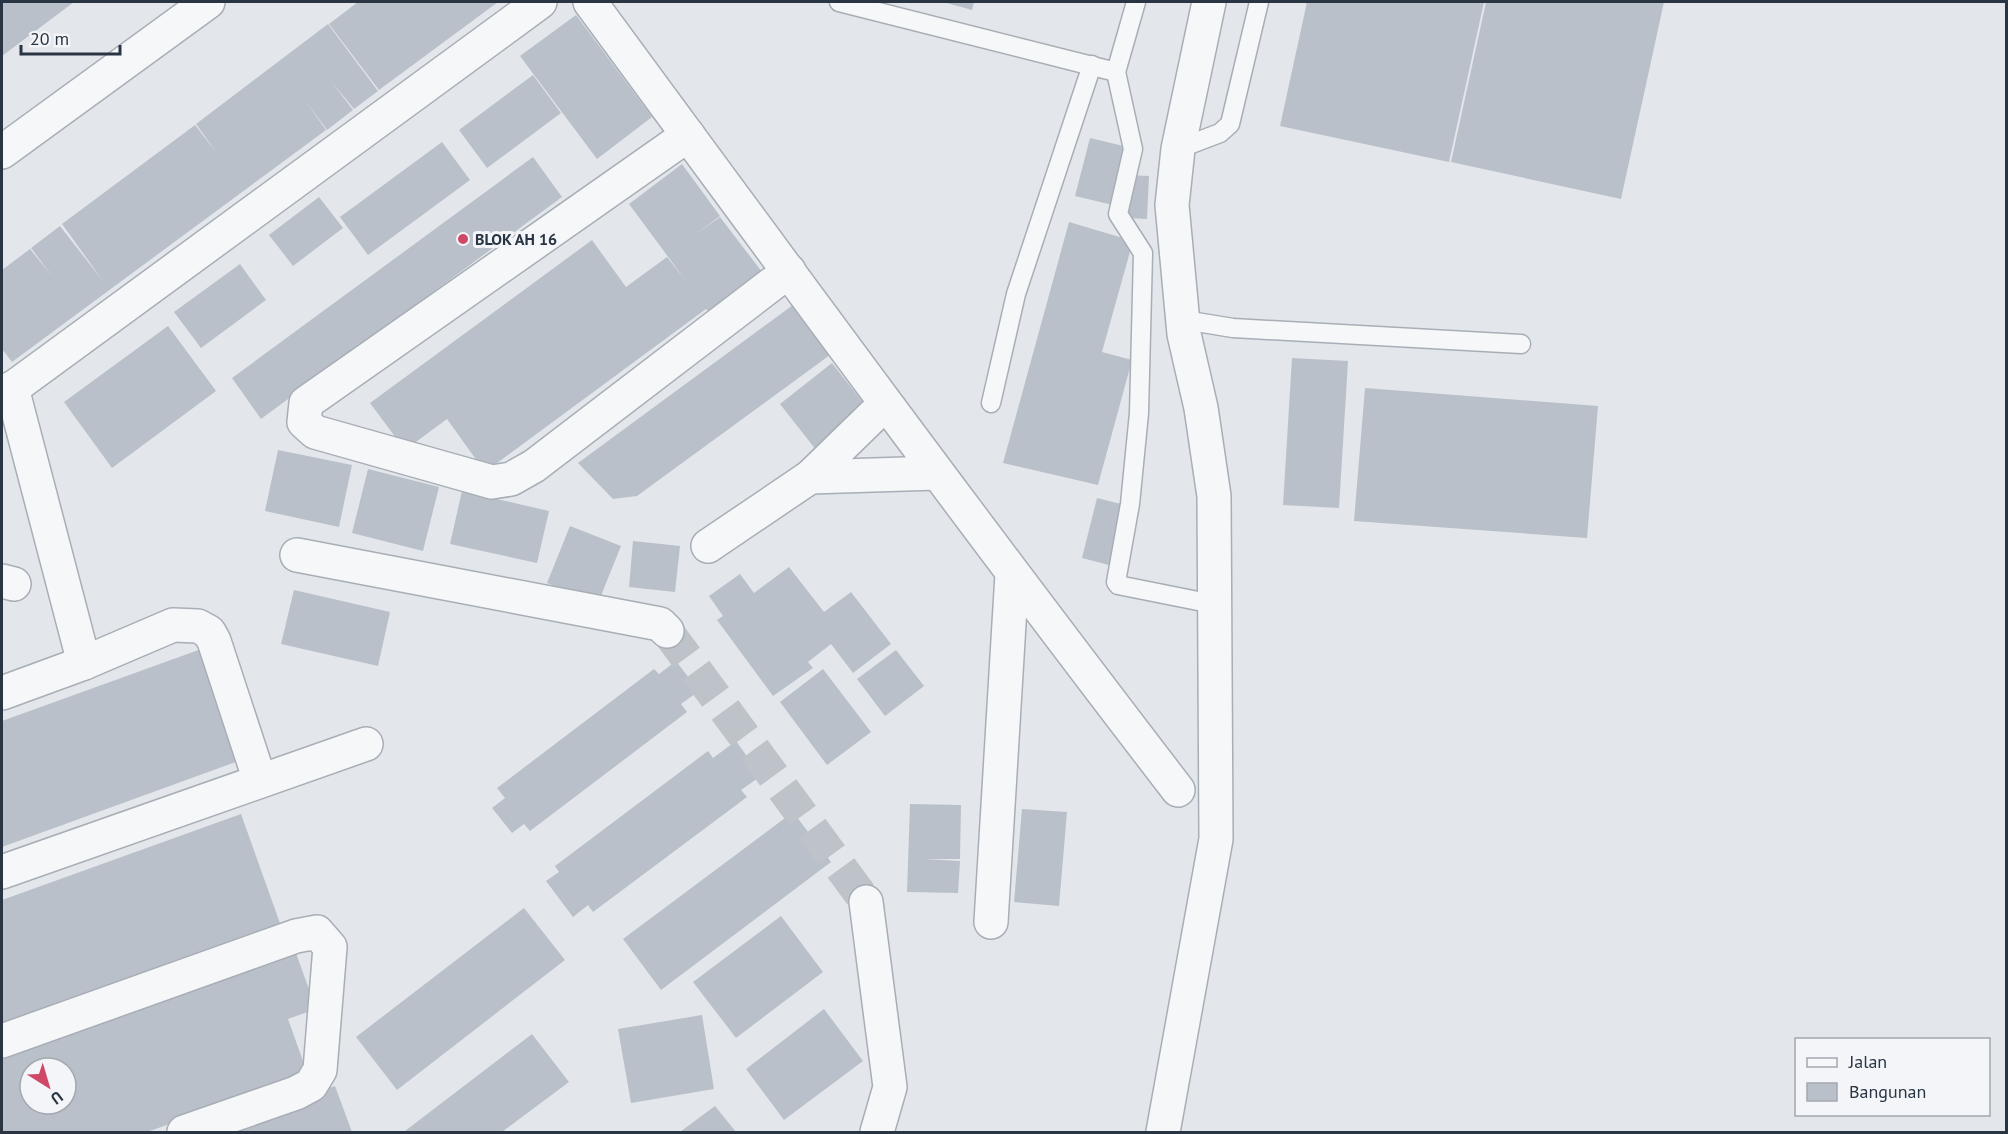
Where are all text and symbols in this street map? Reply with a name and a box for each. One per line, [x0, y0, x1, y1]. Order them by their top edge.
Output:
scale bar [21, 18, 120, 56]
text: 20 m [30, 27, 69, 50]
place label: BLOK AH 16 [475, 229, 557, 249]
marker: BLOK AH 16 [456, 232, 470, 246]
legend [1795, 1038, 1990, 1116]
text: Jalan [1848, 1050, 1887, 1073]
north arrow [18, 1056, 78, 1116]
text: Bangunan [1849, 1080, 1926, 1103]
text: U [47, 1087, 67, 1109]

